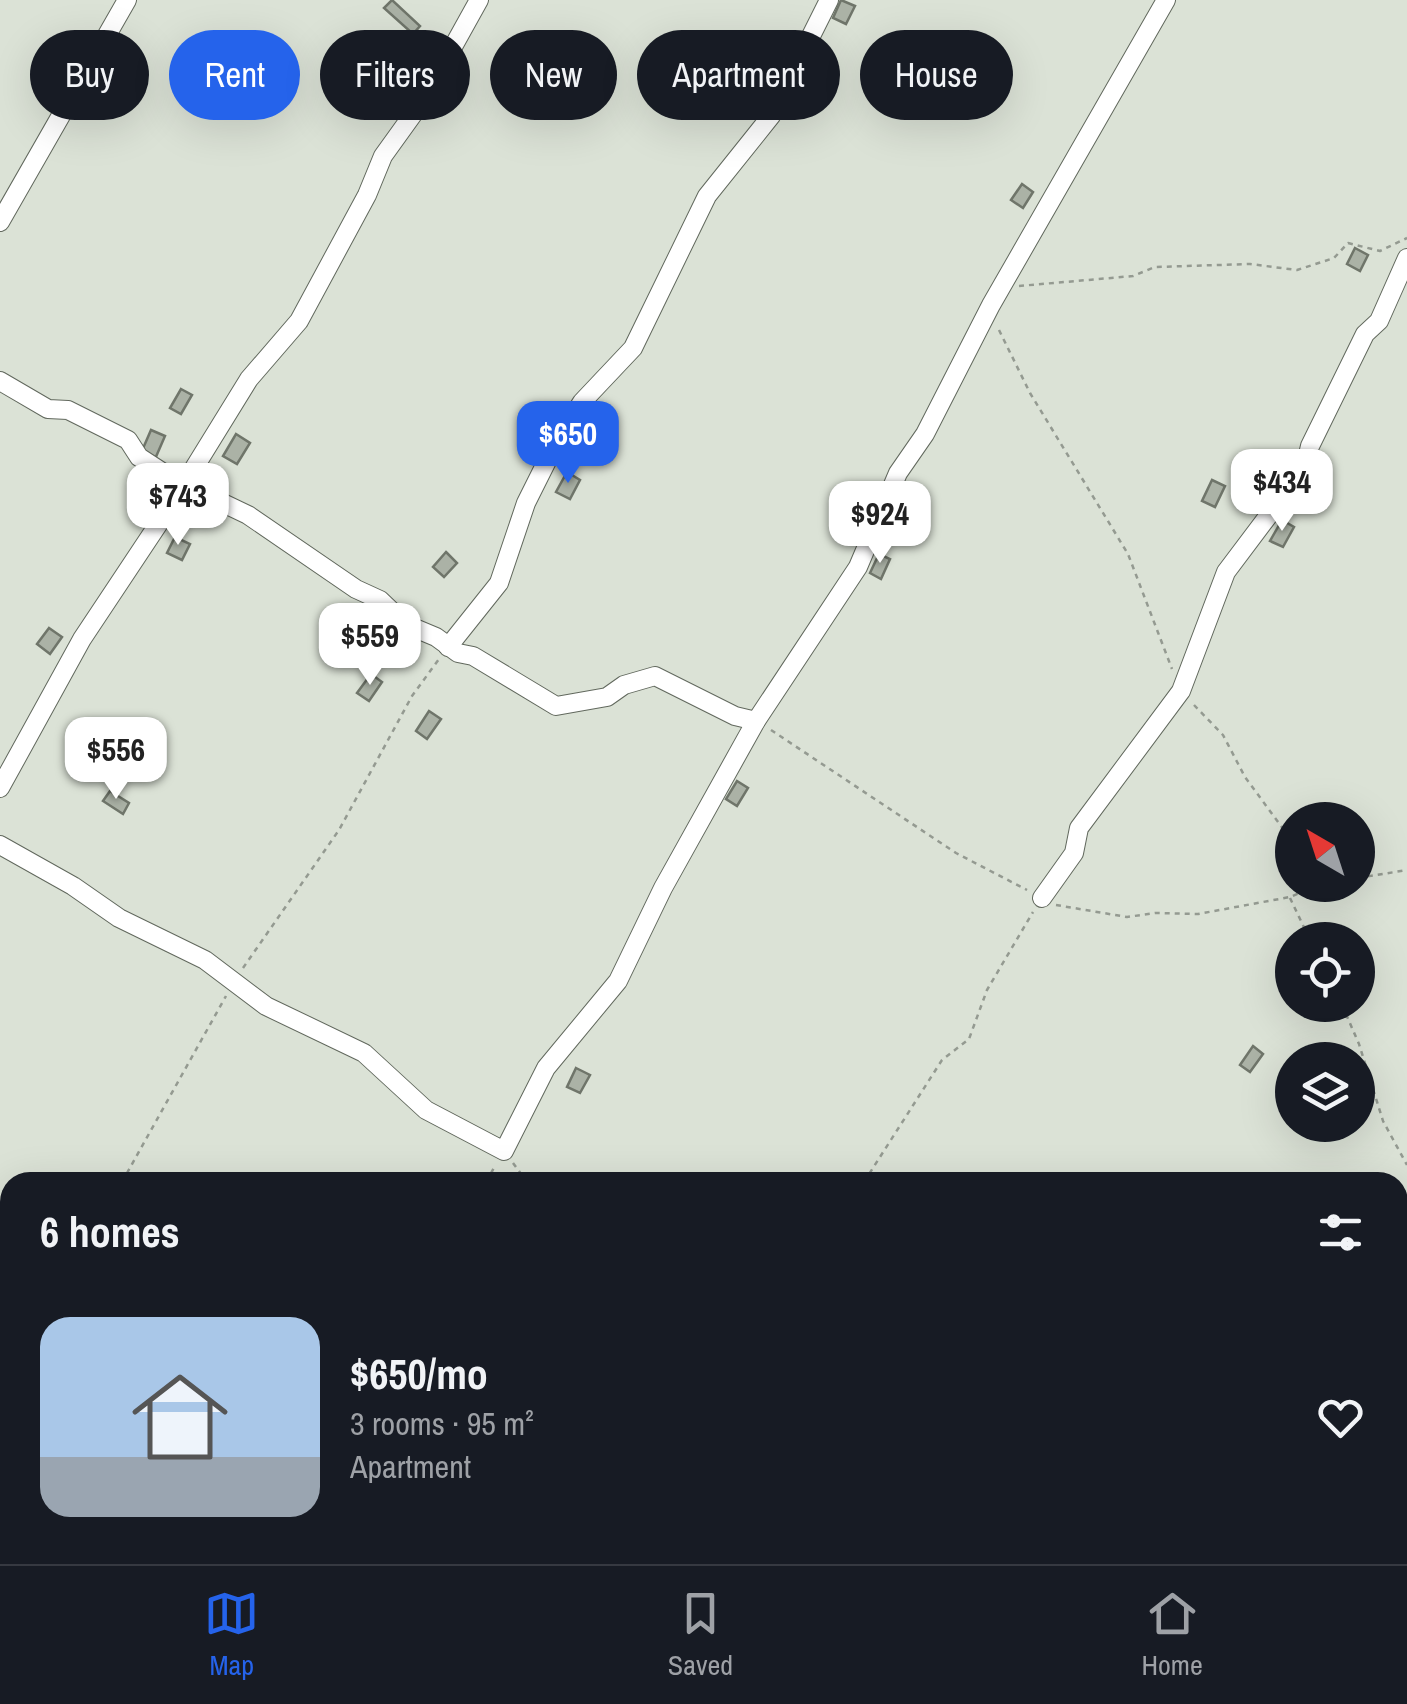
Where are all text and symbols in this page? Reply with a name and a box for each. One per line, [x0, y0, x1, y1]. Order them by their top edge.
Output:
chip: Buy [30, 30, 149, 120]
chip: Rent [169, 30, 300, 120]
chip: Filters [320, 30, 470, 120]
chip: New [490, 30, 617, 120]
chip: Apartment [637, 30, 840, 120]
chip: House [860, 30, 1013, 120]
pin: $650 [509, 401, 627, 486]
text: $650 [539, 412, 597, 455]
pin: $434 [1223, 449, 1341, 534]
text: $434 [1253, 460, 1311, 503]
pin: $743 [119, 463, 237, 548]
text: $743 [149, 474, 207, 517]
pin: $924 [821, 481, 939, 566]
text: $924 [851, 492, 909, 535]
pin: $559 [311, 603, 429, 688]
text: $559 [341, 614, 399, 657]
pin: $556 [57, 717, 175, 802]
text: $556 [87, 728, 145, 771]
north arrow [1275, 802, 1375, 902]
map controls [1275, 802, 1375, 1142]
button: locate [1275, 922, 1375, 1022]
button: layers [1275, 1042, 1375, 1142]
text: 6 homes [40, 1204, 180, 1260]
icon: filters [1313, 1205, 1368, 1260]
text: $650/mo [350, 1346, 488, 1402]
icon: home [120, 1357, 240, 1477]
icon: heart [1313, 1390, 1368, 1445]
text: 3 rooms · 95 m² [350, 1402, 534, 1445]
text: Apartment [350, 1445, 471, 1488]
tab: Map [204, 1586, 259, 1684]
tab: Saved [668, 1586, 733, 1684]
tab: Home [1141, 1586, 1203, 1684]

